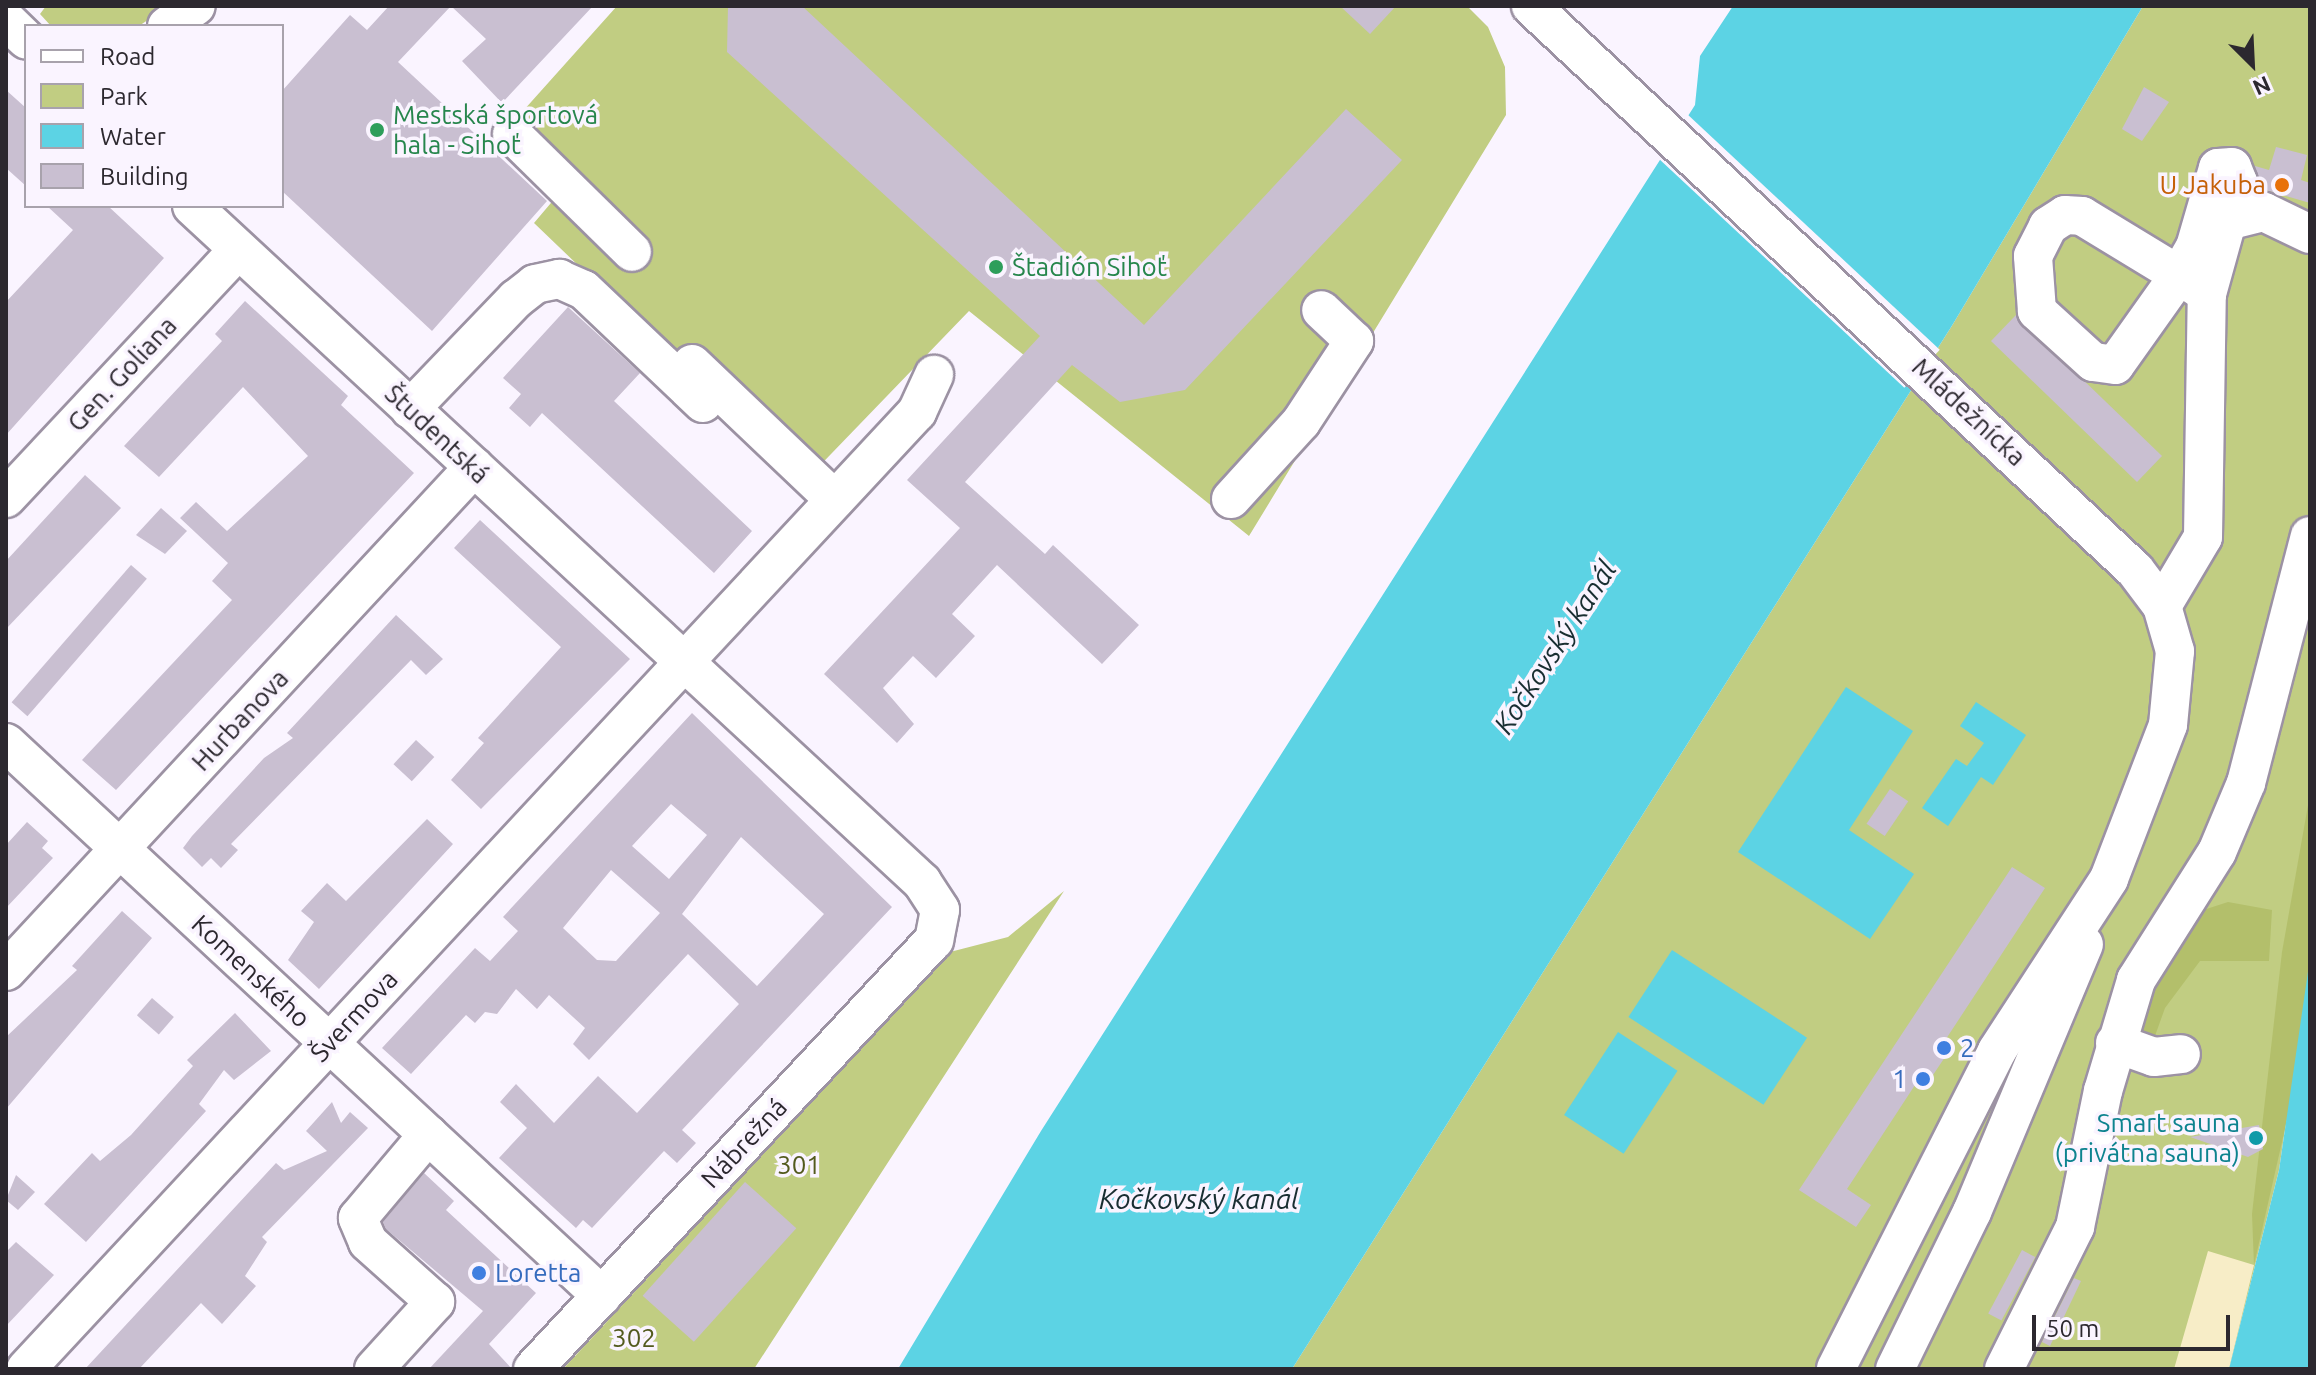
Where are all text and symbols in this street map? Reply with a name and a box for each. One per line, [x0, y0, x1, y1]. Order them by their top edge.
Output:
legend [24, 24, 284, 208]
north arrow [2212, 24, 2292, 104]
text: Road [100, 43, 155, 70]
text: N [2249, 72, 2275, 101]
text: Park [100, 83, 148, 110]
place label: Mestská športová hala - Sihoť [393, 99, 598, 160]
marker: Mestská športová hala - Sihoť [368, 121, 386, 139]
text: Water [100, 123, 166, 150]
text: Building [100, 163, 188, 190]
place label: U Jakuba [2160, 169, 2266, 201]
marker: U Jakuba [2273, 176, 2291, 194]
place label: Štadión Sihoť [1012, 251, 1167, 283]
marker: Štadión Sihoť [987, 258, 1005, 276]
street label: Gen. Goliana [61, 310, 183, 438]
street label: Mládežnícka [1906, 351, 2032, 473]
street label: Študentská [378, 378, 496, 490]
water label: Kočkovský kanál [1486, 554, 1624, 740]
street label: Hurbanova [185, 663, 295, 777]
street label: Komenského [185, 908, 317, 1034]
street label: Švermova [304, 964, 404, 1068]
place label: 2 [1960, 1032, 1975, 1064]
marker: 2 [1935, 1039, 1953, 1057]
place label: 1 [1892, 1063, 1907, 1095]
marker: 1 [1914, 1070, 1932, 1088]
street label: Nábrežná [695, 1092, 793, 1194]
place label: Smart sauna (privátna sauna) [2055, 1107, 2240, 1168]
marker: Smart sauna (privátna sauna) [2247, 1129, 2265, 1147]
park label: 301 [777, 1149, 821, 1181]
water label: Kočkovský kanál [1099, 1182, 1299, 1216]
place label: Loretta [495, 1257, 581, 1289]
marker: Loretta [470, 1264, 488, 1282]
scale bar [2036, 1299, 2234, 1349]
text: 50 m [2046, 1315, 2099, 1342]
park label: 302 [612, 1322, 656, 1354]

